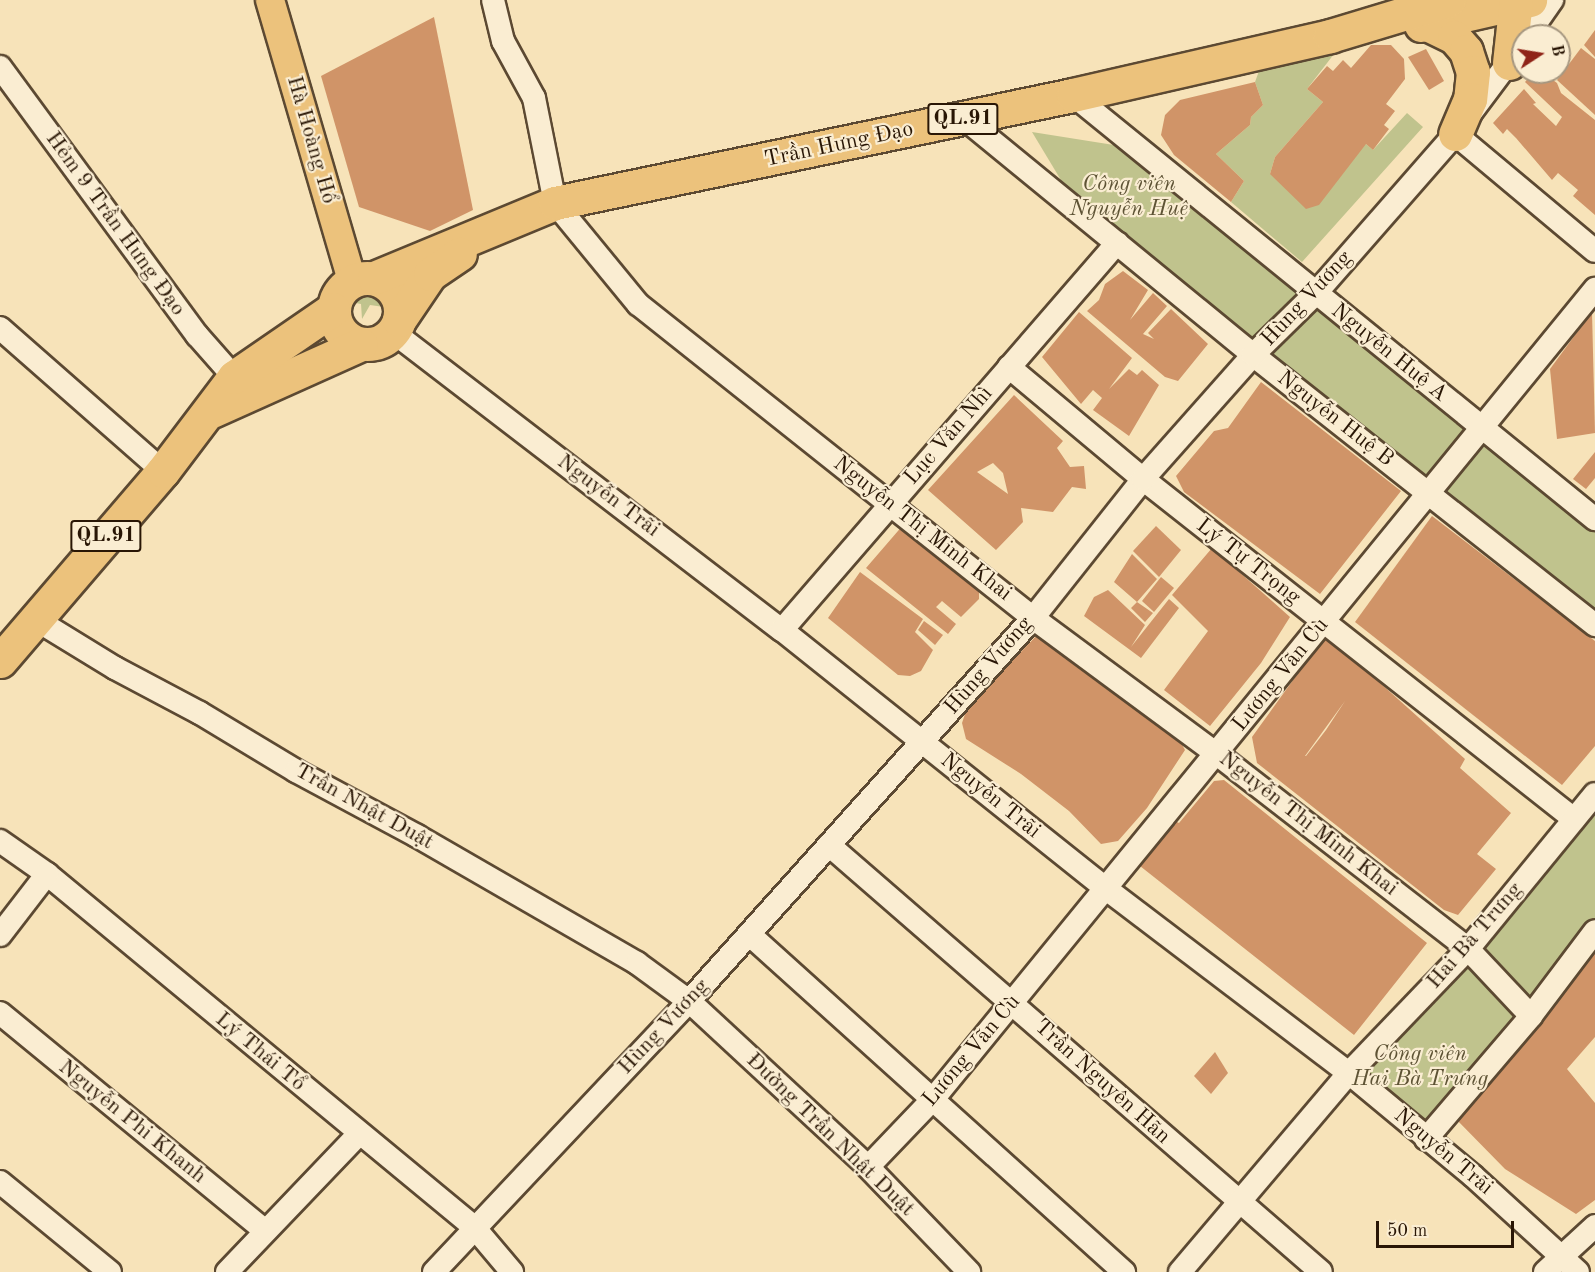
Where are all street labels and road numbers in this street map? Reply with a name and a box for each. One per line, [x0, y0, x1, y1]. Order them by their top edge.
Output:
street label: Hà Hoàng Hổ [280, 73, 342, 207]
road number: QL.91 [927, 101, 999, 137]
street label: Trần Hưng Đạo [762, 116, 916, 174]
street label: Hẻm 9 Trần Hưng Đạo [39, 127, 191, 321]
street label: Hùng Vương [1256, 246, 1358, 352]
street label: Nguyễn Huệ A [1325, 298, 1453, 408]
street label: Nguyễn Huệ B [1271, 365, 1399, 473]
street label: Lục Văn Nhì [899, 381, 999, 491]
street label: Nguyễn Trãi [552, 449, 664, 543]
street label: Nguyễn Thị Minh Khai [827, 451, 1017, 607]
street label: Lý Tự Trọng [1190, 513, 1306, 611]
road number: QL.91 [70, 518, 142, 554]
street label: Hùng Vương [939, 612, 1039, 720]
street label: Lương Vãn Cù [1227, 613, 1335, 737]
street label: Nguyễn Thị Minh Khai [1213, 746, 1403, 902]
street label: Nguyễn Trãi [934, 747, 1046, 845]
street label: Trần Nhật Duật [290, 758, 438, 856]
street label: Hai Bà Trưng [1421, 877, 1529, 995]
street label: Hùng Vương [613, 974, 715, 1080]
street label: Lương Vãn Cù [917, 989, 1027, 1113]
street label: Lý Thái Tổ [209, 1007, 311, 1097]
street label: Trần Nguyên Hãn [1029, 1014, 1175, 1150]
street label: Đường Trần Nhật Duật [740, 1048, 920, 1222]
street label: Nguyễn Phi Khanh [53, 1054, 211, 1190]
street label: Nguyễn Trãi [1388, 1103, 1498, 1201]

